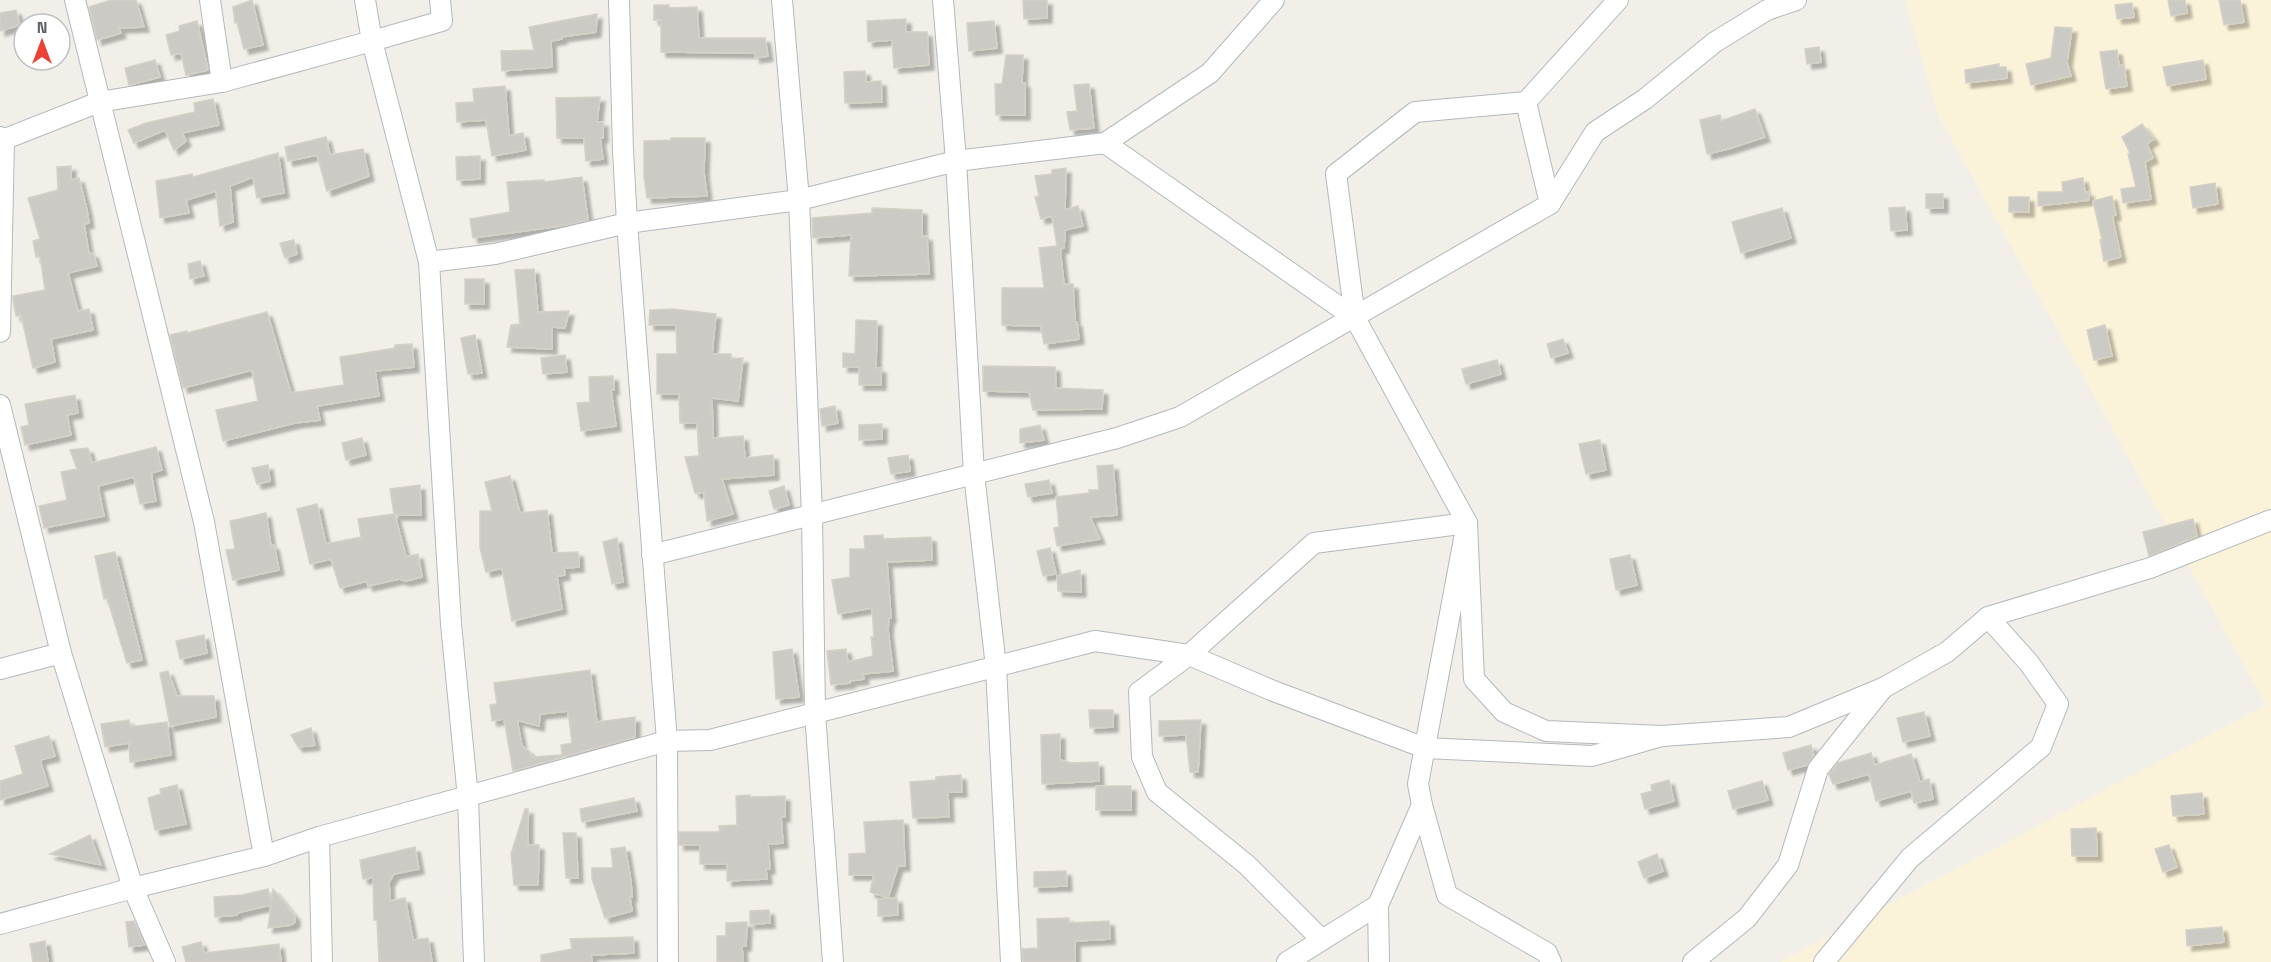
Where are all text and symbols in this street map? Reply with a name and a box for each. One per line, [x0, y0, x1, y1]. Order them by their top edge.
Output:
north arrow [12, 12, 72, 72]
text: N [37, 17, 47, 38]

